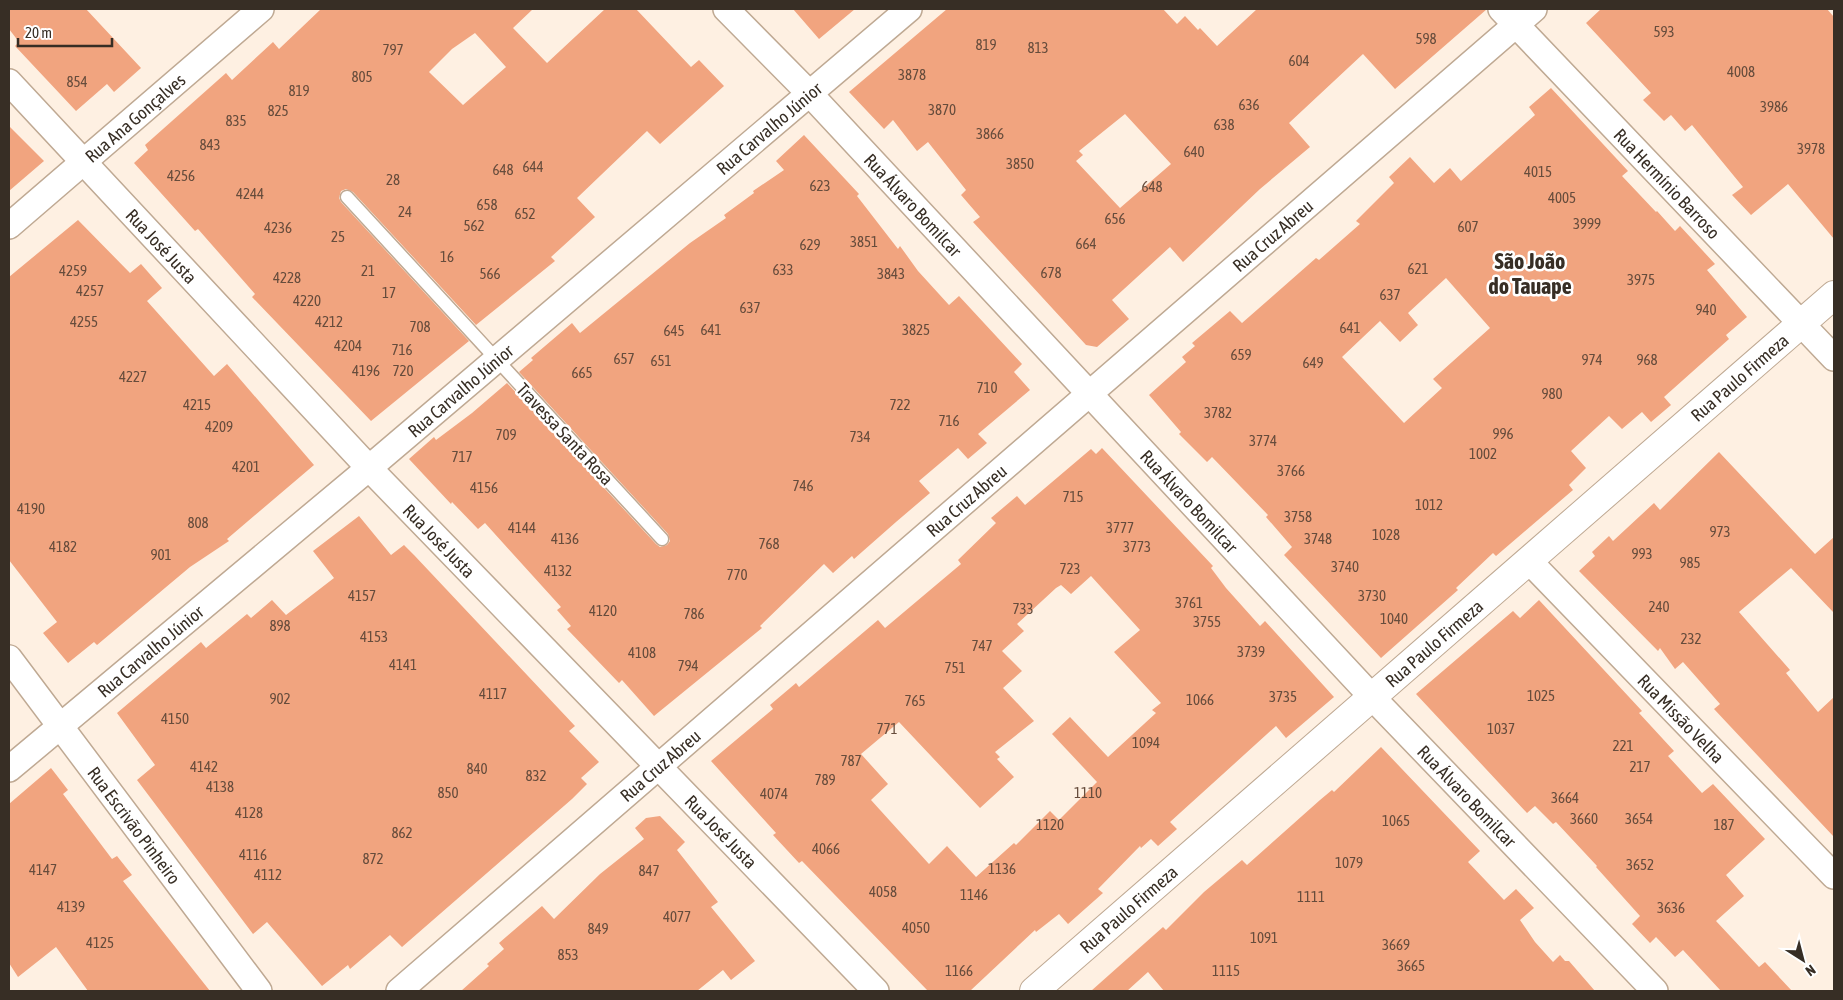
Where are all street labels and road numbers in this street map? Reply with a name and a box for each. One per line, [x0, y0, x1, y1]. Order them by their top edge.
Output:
street label: Rua Ana Gonçalves [81, 69, 189, 166]
street label: Rua Carvalho Júnior [712, 77, 826, 179]
street label: Rua Hermínio Barroso [1610, 124, 1725, 243]
street label: Rua Álvaro Bomilcar [860, 149, 967, 261]
street label: Rua Cruz Abreu [1228, 195, 1317, 276]
street label: Rua José Justa [122, 204, 202, 287]
street label: Rua Paulo Firmeza [1686, 329, 1792, 425]
street label: Rua Carvalho Júnior [403, 339, 518, 441]
street label: Travessa Santa Rosa [512, 379, 618, 489]
street label: Rua Álvaro Bomilcar [1136, 445, 1243, 557]
street label: Rua Cruz Abreu [922, 460, 1011, 541]
street label: Rua José Justa [399, 500, 480, 582]
street label: Rua Paulo Firmeza [1381, 595, 1487, 691]
street label: Rua Carvalho Júnior [93, 600, 208, 701]
street label: Rua Missão Velha [1634, 670, 1729, 767]
street label: Rua Cruz Abreu [616, 725, 704, 806]
street label: Rua Álvaro Bomilcar [1413, 741, 1521, 852]
street label: Rua Escrivão Pinheiro [84, 762, 185, 888]
street label: Rua José Justa [681, 790, 762, 873]
street label: Rua Paulo Firmeza [1075, 861, 1181, 957]

